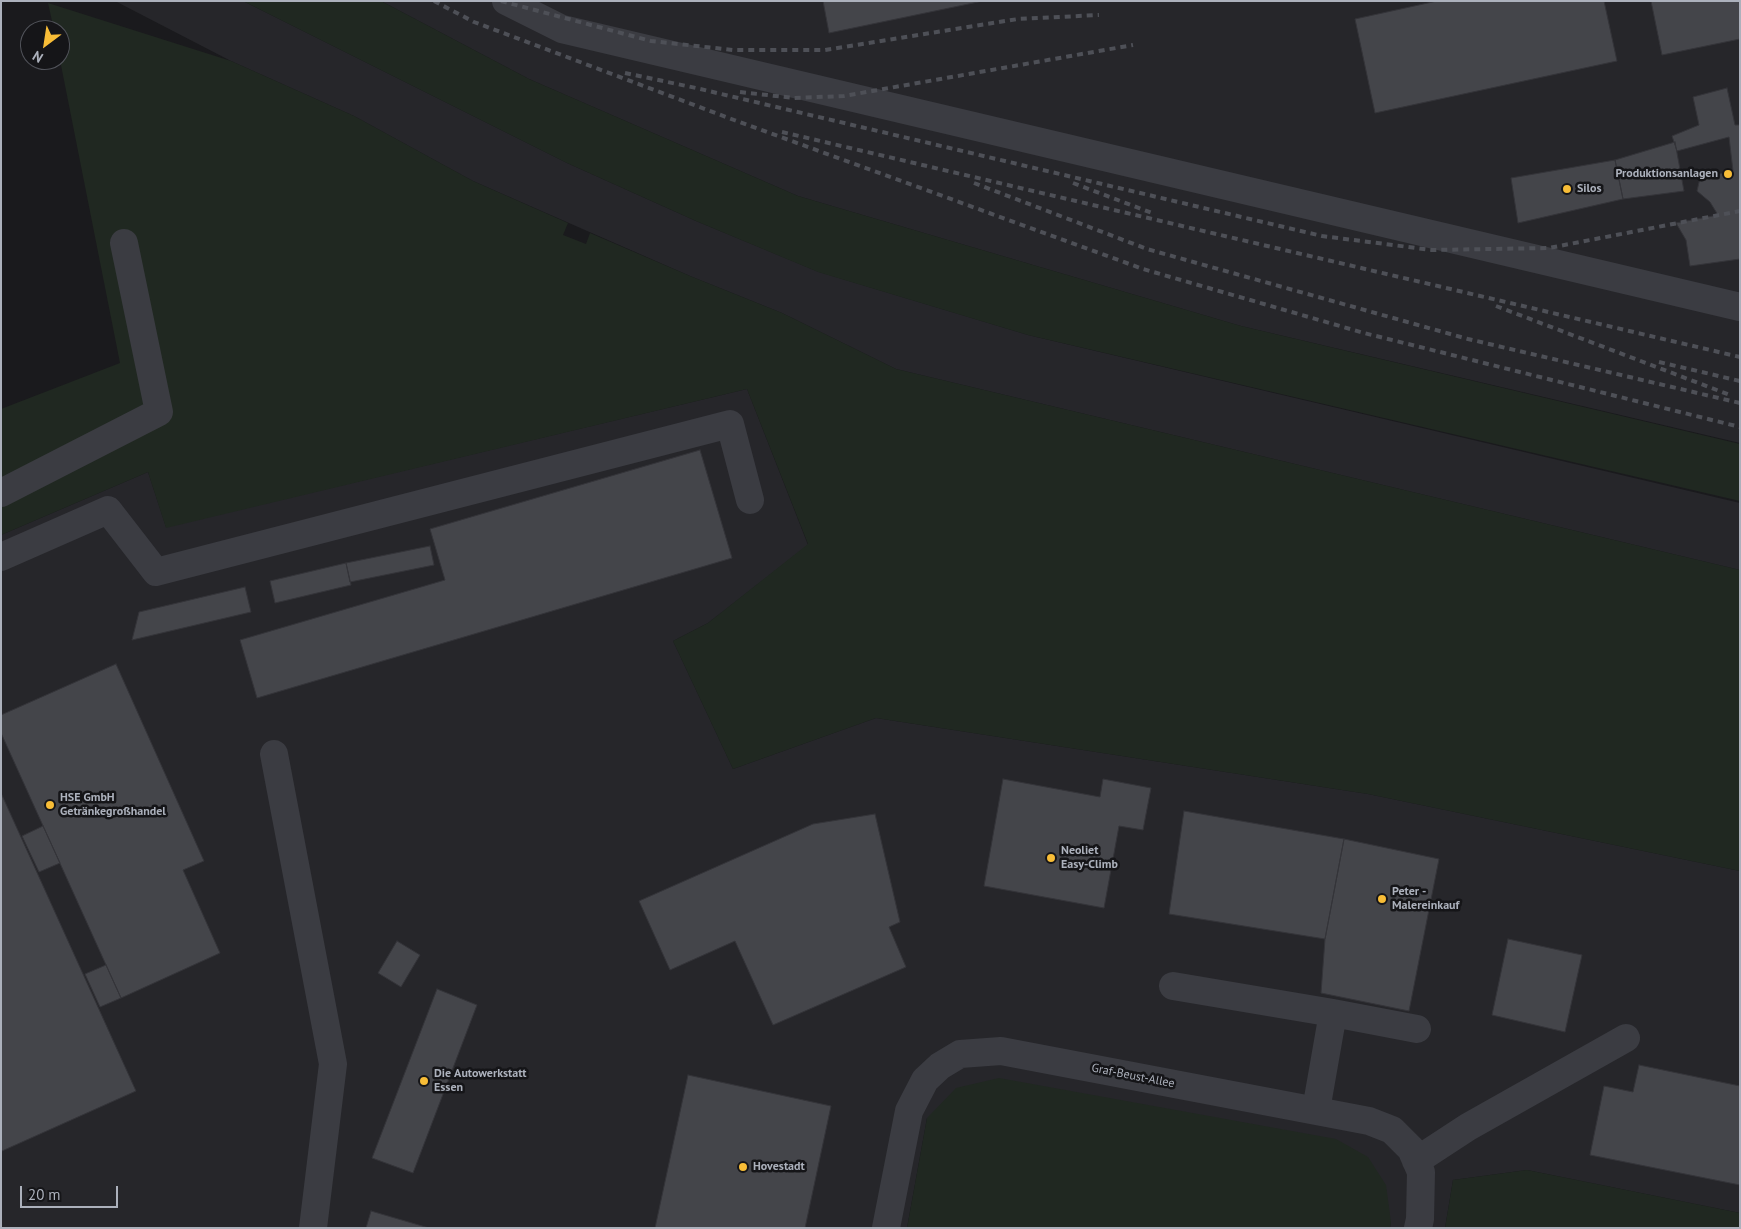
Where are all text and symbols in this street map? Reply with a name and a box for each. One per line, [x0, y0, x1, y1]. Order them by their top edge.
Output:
north arrow [20, 20, 70, 70]
text: N [29, 47, 46, 67]
place label: Produktionsanlagen [1616, 167, 1718, 181]
marker: Produktionsanlagen [1722, 168, 1734, 180]
place label: Silos [1577, 182, 1602, 196]
marker: Silos [1561, 183, 1573, 195]
place label: HSE GmbH Getränkegroßhandel [60, 791, 166, 819]
marker: HSE GmbH Getränkegroßhandel [44, 799, 56, 811]
place label: Neoliet Easy-Climb [1061, 844, 1118, 872]
marker: Neoliet Easy-Climb [1045, 852, 1057, 864]
place label: Peter - Malereinkauf [1392, 885, 1459, 913]
marker: Peter - Malereinkauf [1376, 893, 1388, 905]
street label: Graf-Beust-Allee [1090, 1061, 1176, 1091]
place label: Die Autowerkstatt Essen [434, 1067, 527, 1095]
marker: Die Autowerkstatt Essen [418, 1075, 430, 1087]
place label: Hovestadt [753, 1160, 805, 1174]
marker: Hovestadt [737, 1161, 749, 1173]
scale bar [22, 1176, 120, 1208]
text: 20 m [28, 1185, 61, 1204]

